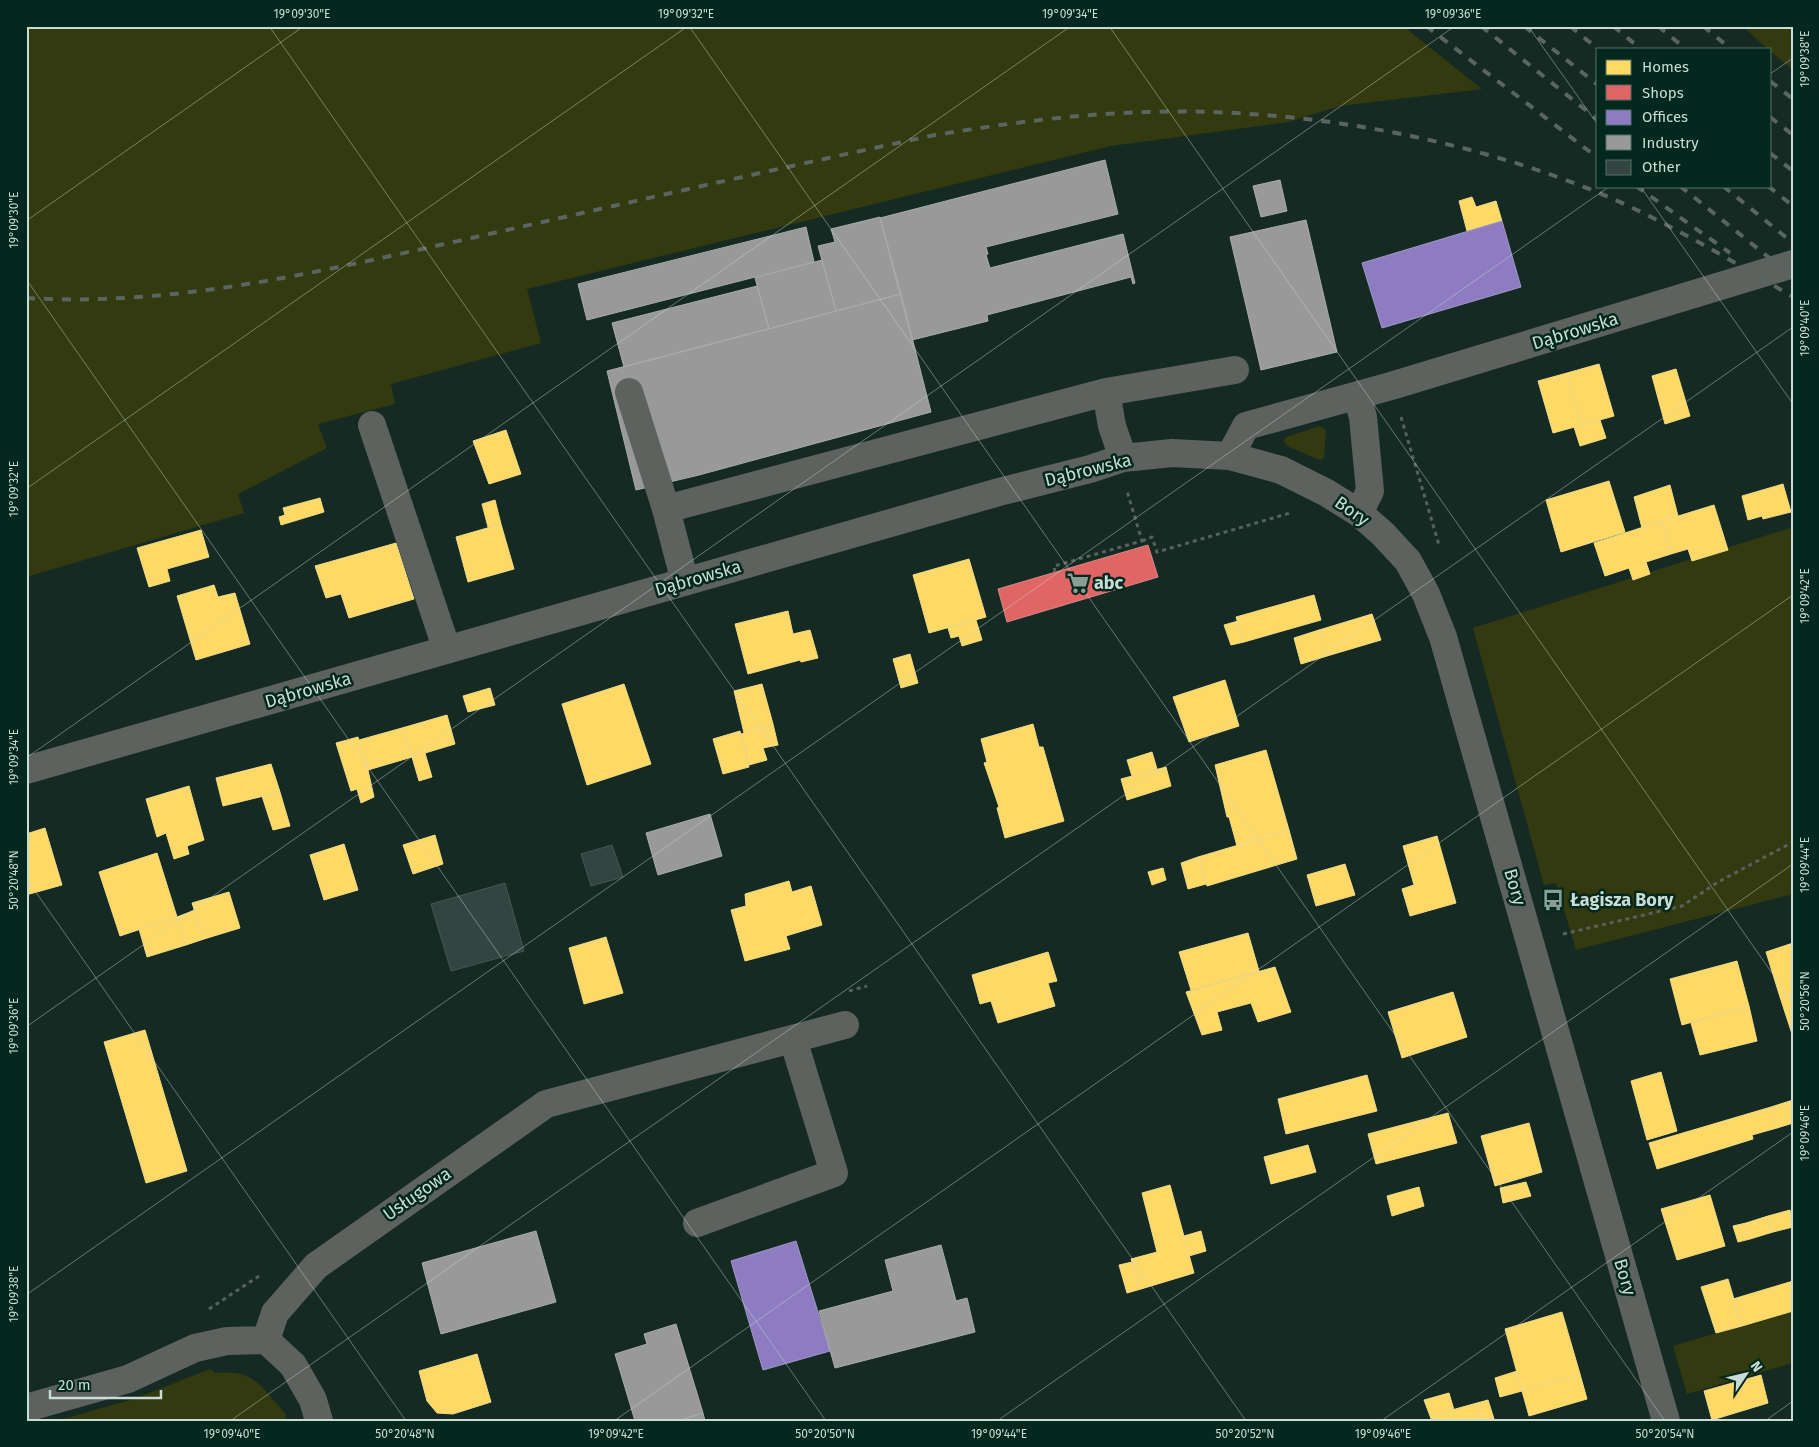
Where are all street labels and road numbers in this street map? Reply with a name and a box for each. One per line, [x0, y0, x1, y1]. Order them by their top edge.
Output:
street label: Dąbrowska [1529, 307, 1621, 355]
street label: Dąbrowska [1042, 449, 1134, 491]
street label: Bory [1330, 491, 1374, 531]
street label: Dąbrowska [652, 555, 744, 601]
street label: Dąbrowska [262, 667, 354, 713]
street label: Bory [1499, 866, 1531, 908]
street label: Usługowa [379, 1163, 455, 1225]
street label: Bory [1609, 1256, 1641, 1298]

